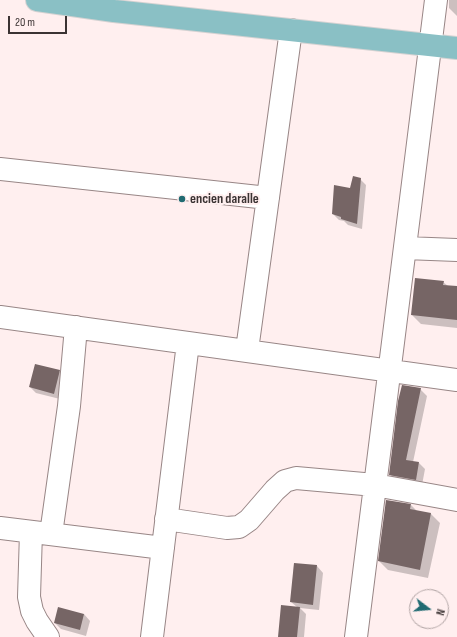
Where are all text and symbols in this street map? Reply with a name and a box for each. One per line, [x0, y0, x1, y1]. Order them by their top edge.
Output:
scale bar [10, 8, 69, 34]
text: 20 m [15, 15, 35, 30]
place label: encien daralle [190, 191, 259, 207]
marker: encien daralle [177, 194, 187, 204]
north arrow [409, 589, 449, 629]
text: N [433, 608, 447, 617]

